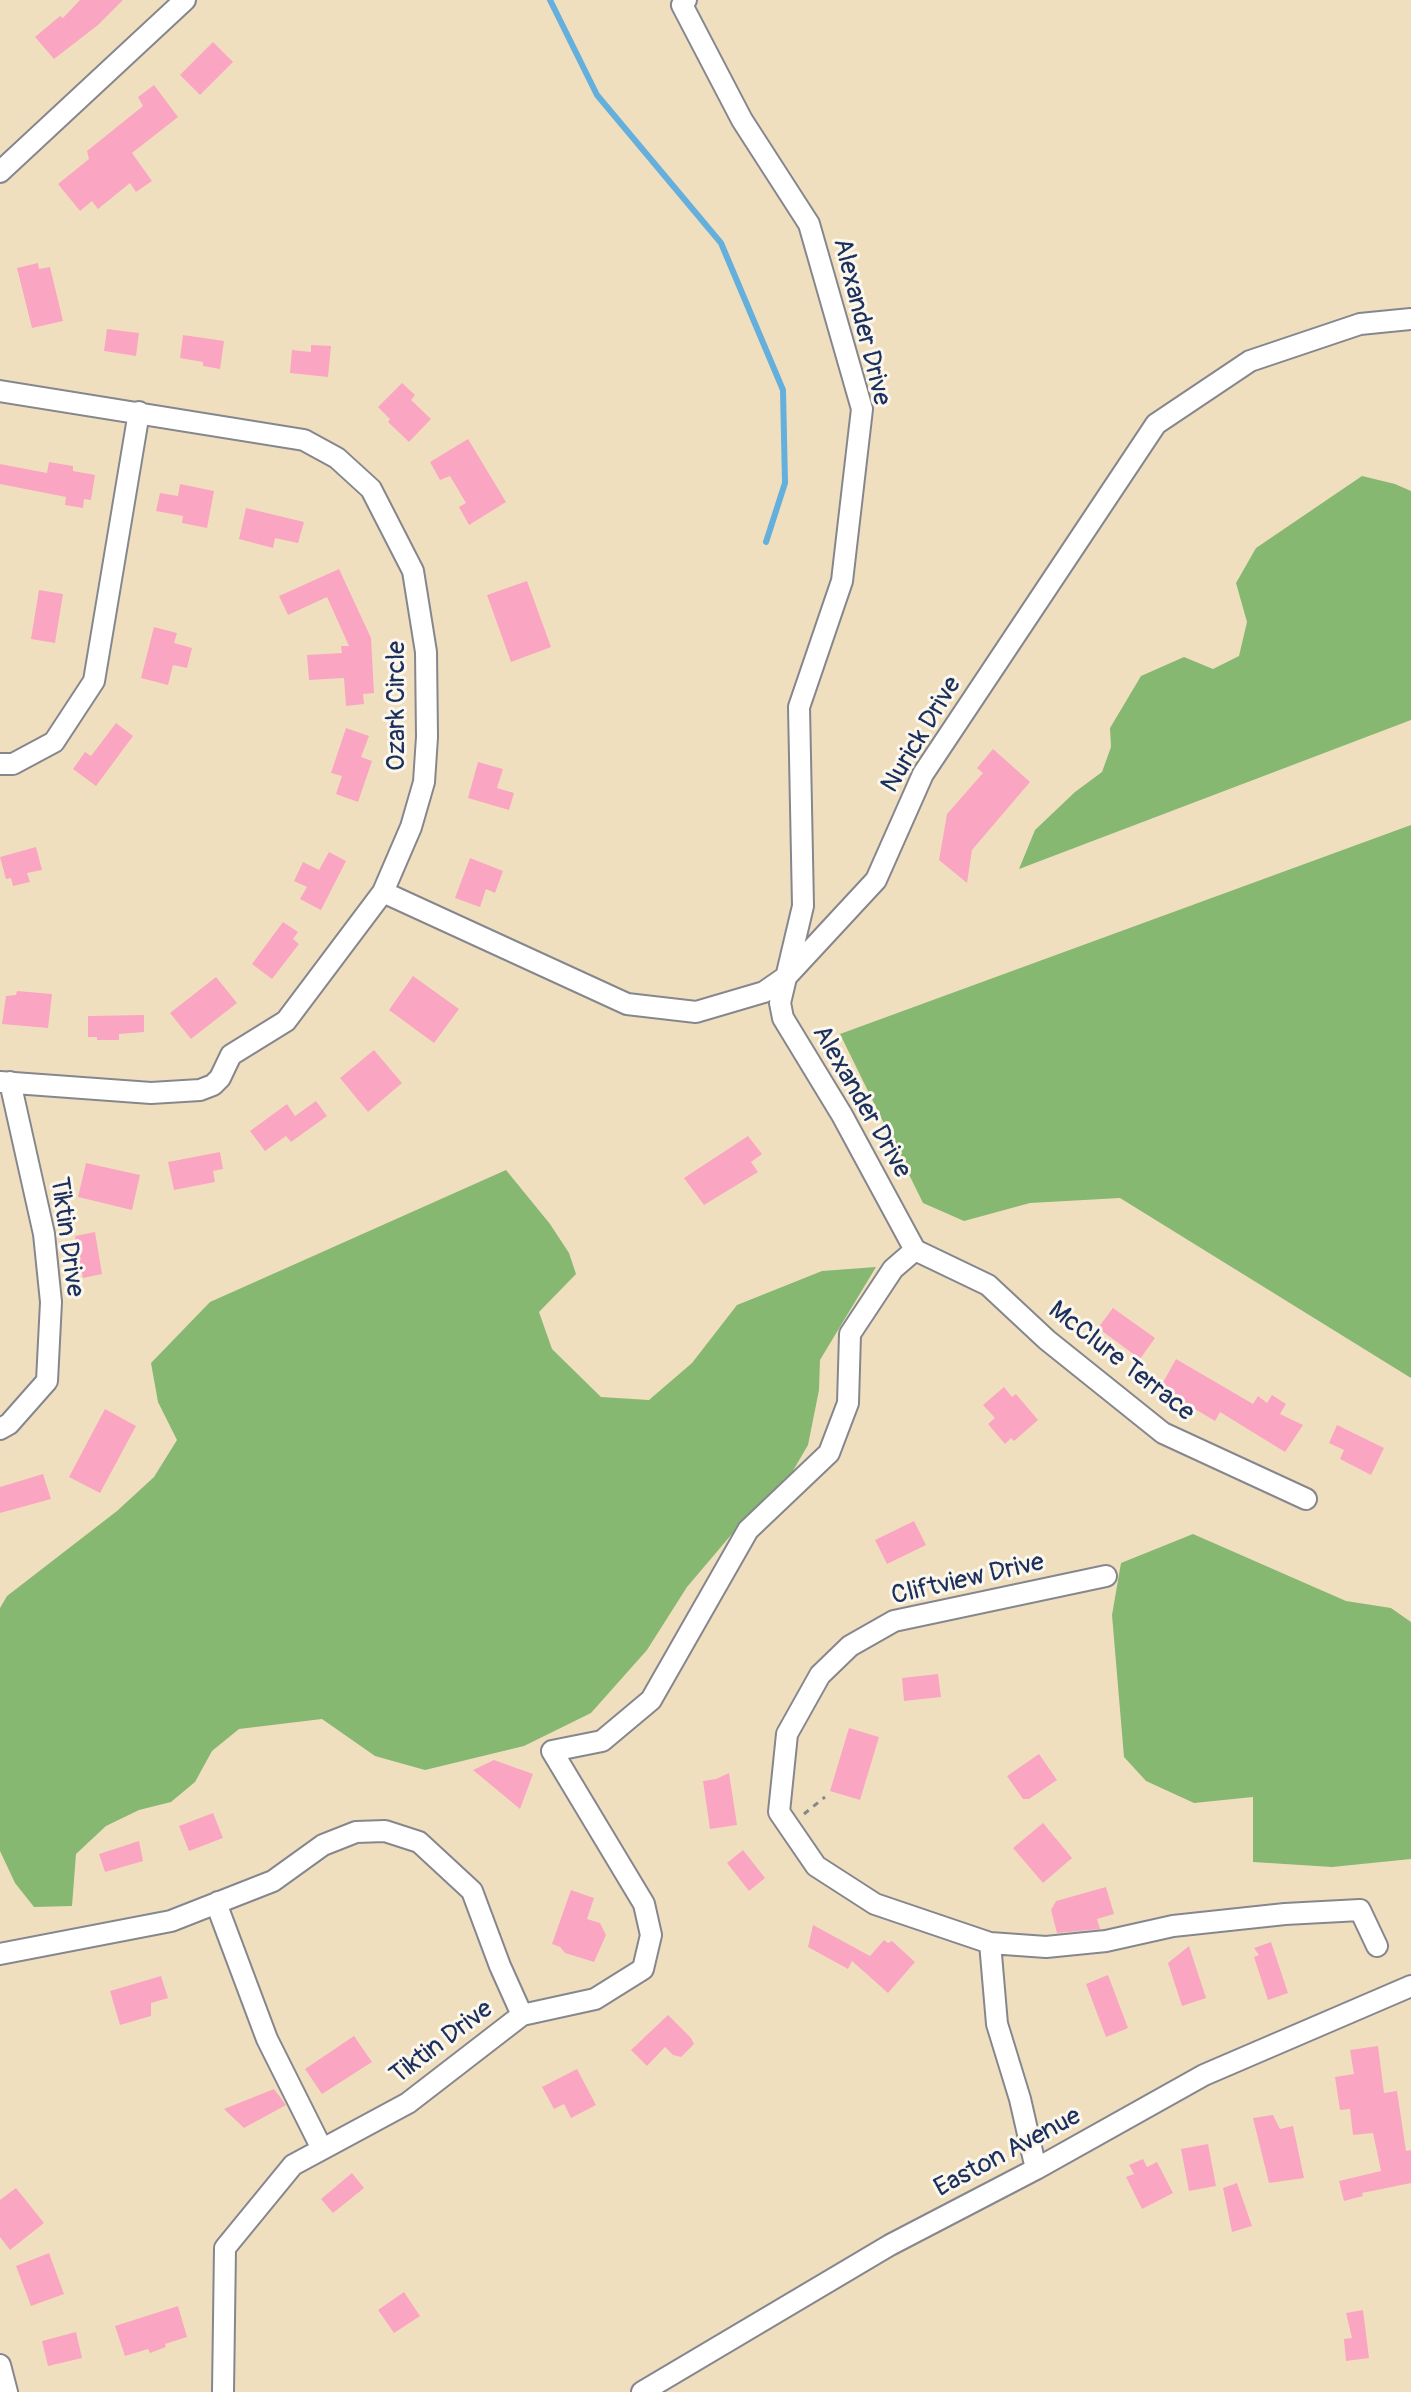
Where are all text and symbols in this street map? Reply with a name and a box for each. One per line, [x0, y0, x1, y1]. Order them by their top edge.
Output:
street label: Alexander Drive [825, 235, 897, 409]
street label: Ozark Circle [381, 641, 413, 771]
street label: Nurick Drive [875, 671, 969, 799]
street label: Alexander Drive [805, 1020, 917, 1184]
street label: Tiktin Drive [42, 1175, 90, 1299]
street label: McClure Terrace [1042, 1295, 1200, 1429]
street label: Cliftview Drive [889, 1547, 1047, 1613]
street label: Tiktin Drive [384, 1994, 500, 2092]
street label: Easton Avenue [929, 2101, 1087, 2205]

